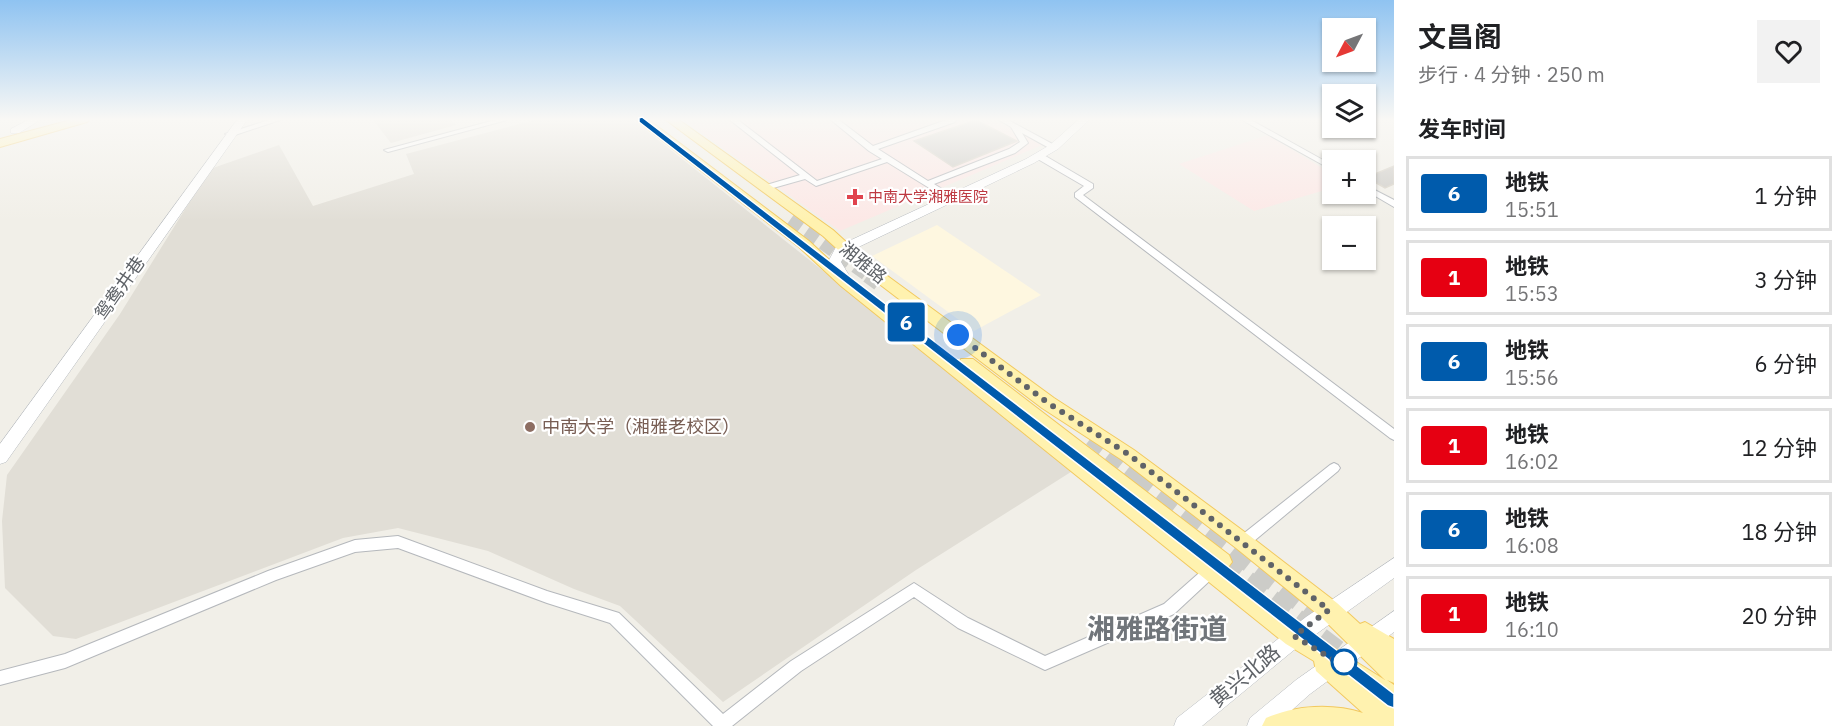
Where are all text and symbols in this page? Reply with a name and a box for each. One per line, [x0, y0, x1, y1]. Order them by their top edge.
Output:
north arrow [1322, 18, 1376, 72]
map controls [1322, 18, 1376, 270]
text: 文昌阁 [1418, 18, 1502, 55]
button: heart [1757, 20, 1820, 83]
text: 步行 · 4 分钟 · 250 m [1418, 61, 1605, 88]
button: layers [1322, 84, 1376, 138]
text: 发车时间 [1418, 114, 1506, 143]
button: + [1322, 150, 1376, 204]
text: 地铁 [1505, 167, 1549, 196]
text: 6 [1448, 179, 1460, 207]
text: 1 分钟 [1755, 181, 1817, 210]
place label: 中南大学湘雅医院 [868, 187, 988, 206]
marker: 中南大学湘雅医院 [846, 188, 864, 206]
text: 15:51 [1505, 196, 1559, 223]
button: − [1322, 216, 1376, 270]
street label: 湘雅路 [835, 237, 892, 289]
text: 地铁 [1505, 251, 1549, 280]
street label: 鸳鸯井巷 [90, 252, 150, 324]
text: 1 [1448, 263, 1460, 291]
text: 3 分钟 [1755, 265, 1817, 294]
text: 15:53 [1505, 280, 1559, 307]
line badge: 6 [886, 302, 926, 342]
text: 6 [900, 308, 912, 336]
your location [943, 320, 973, 350]
text: 地铁 [1505, 335, 1549, 364]
text: 6 [1448, 347, 1460, 375]
text: 6 分钟 [1755, 349, 1817, 378]
text: 15:56 [1505, 364, 1559, 391]
place label: 中南大学（湘雅老校区） [542, 415, 740, 438]
text: 地铁 [1505, 419, 1549, 448]
marker: 中南大学（湘雅老校区） [523, 420, 537, 434]
text: 1 [1448, 431, 1460, 459]
text: 12 分钟 [1741, 433, 1817, 462]
text: 16:02 [1505, 448, 1559, 475]
text: 地铁 [1505, 503, 1549, 532]
text: 6 [1448, 515, 1460, 543]
text: 18 分钟 [1741, 517, 1817, 546]
text: 16:08 [1505, 532, 1559, 559]
text: 地铁 [1505, 587, 1549, 616]
text: 1 [1448, 599, 1460, 627]
text: 20 分钟 [1741, 601, 1817, 630]
district label: 湘雅路街道 [1087, 610, 1227, 647]
text: 16:10 [1505, 616, 1559, 643]
street label: 黄兴北路 [1203, 638, 1286, 713]
unlabelled marker [1331, 649, 1357, 675]

